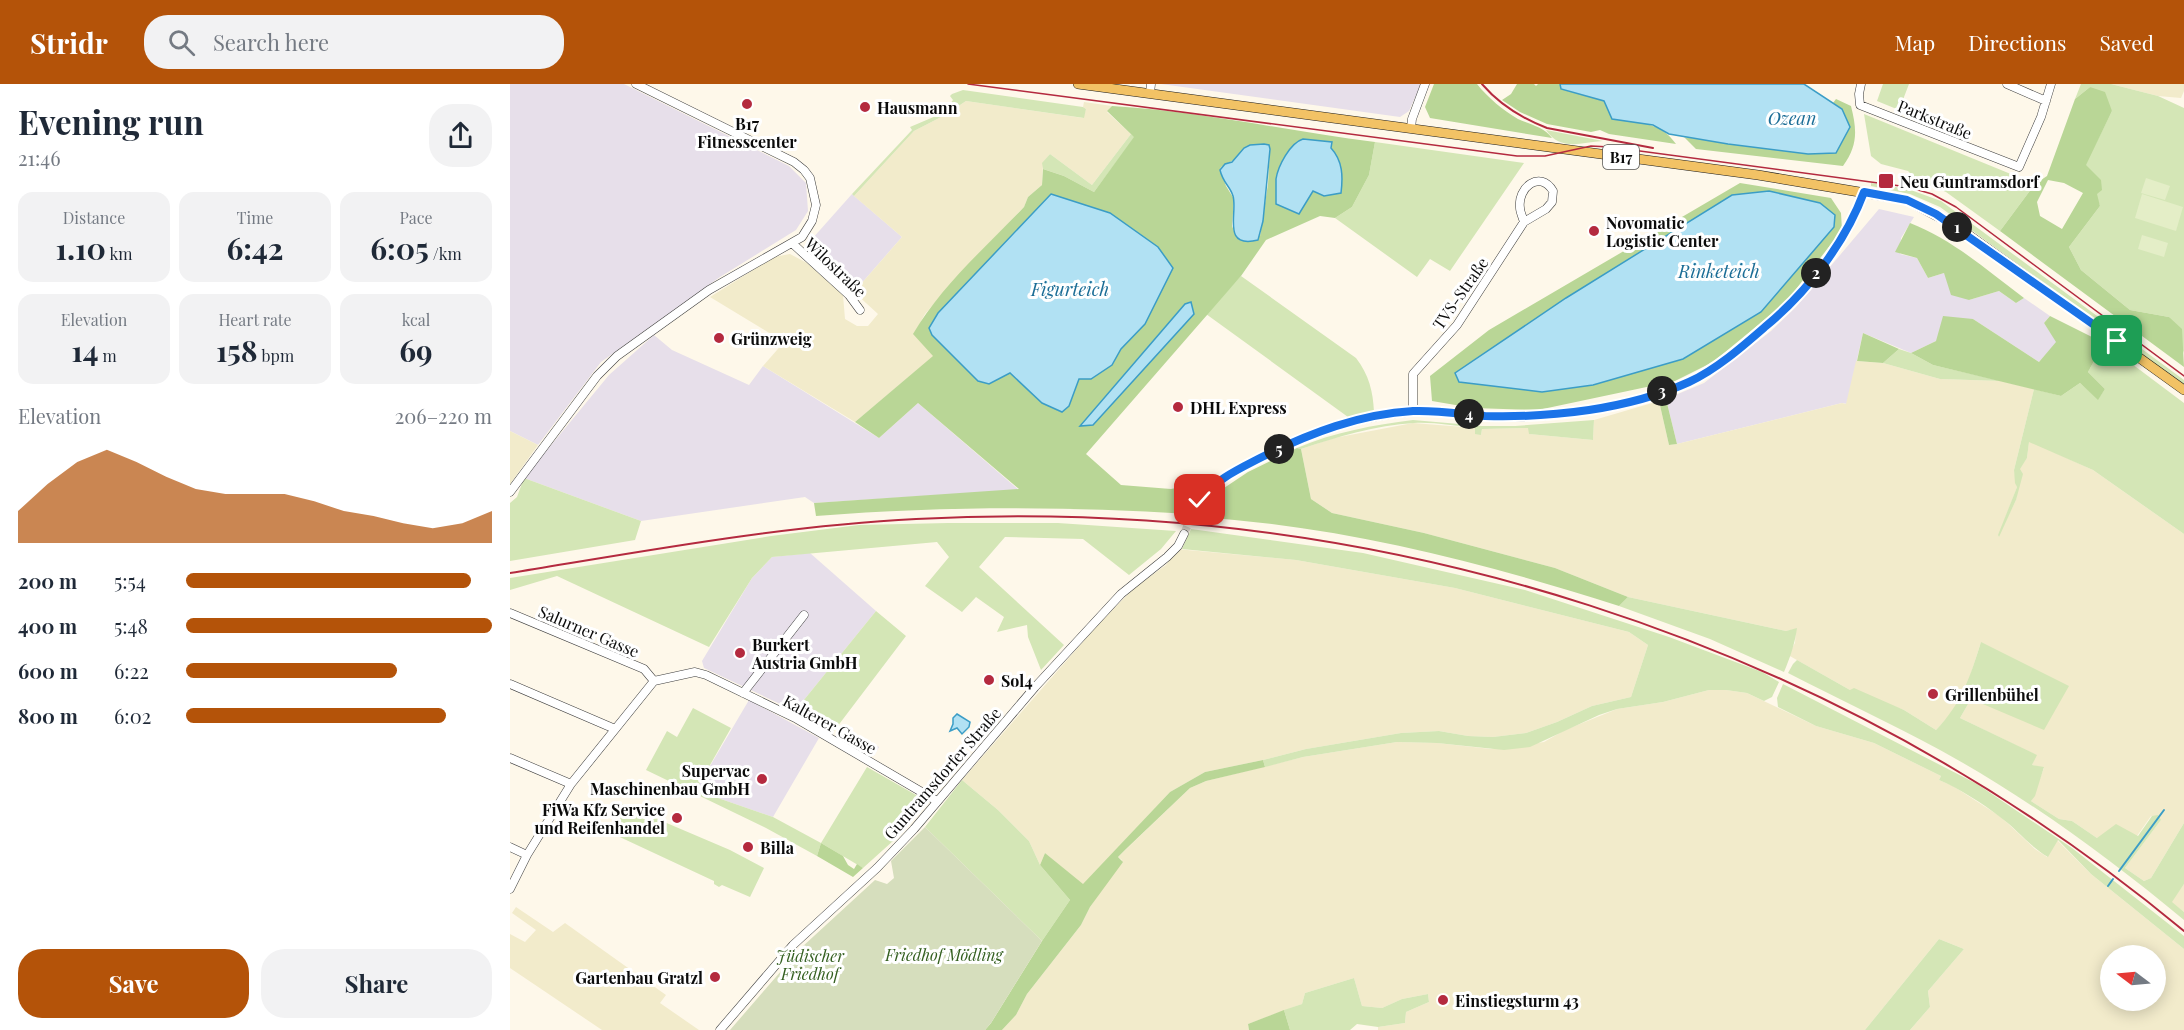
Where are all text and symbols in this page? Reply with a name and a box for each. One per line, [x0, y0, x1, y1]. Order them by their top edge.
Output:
search box [144, 15, 564, 69]
text: Stridr [30, 24, 108, 61]
icon: search [165, 26, 198, 59]
text: Search here [213, 27, 329, 57]
text: Map [1894, 28, 1935, 56]
text: Directions [1968, 28, 2066, 56]
text: Saved [2099, 28, 2154, 56]
street label: Parkstraße [1895, 95, 1975, 143]
marker: B17 Fitnesscenter [740, 97, 754, 111]
place label: Hausmann [877, 97, 958, 118]
text: Evening run [18, 99, 204, 143]
marker: Hausmann [858, 100, 872, 114]
button: share [429, 104, 492, 167]
water label: Ozean [1768, 106, 1816, 130]
place label: B17 Fitnesscenter [697, 113, 797, 152]
text: 21:46 [18, 144, 61, 171]
road number: B17 [1603, 145, 1639, 169]
place label: Neu Guntramsdorf [1900, 171, 2040, 192]
marker: Neu Guntramsdorf [1877, 172, 1895, 190]
text: Distance [63, 207, 125, 228]
text: Time [237, 207, 273, 228]
text: Pace [399, 207, 433, 228]
place label: Novomatic Logistic Center [1606, 212, 1719, 251]
pin: 1 [1942, 212, 1972, 242]
text: 1 [1954, 216, 1960, 237]
marker: Novomatic Logistic Center [1587, 224, 1601, 238]
text: 1.10 [56, 228, 106, 268]
text: 6:42 [226, 228, 284, 268]
text: 6:05 [370, 228, 429, 268]
street label: Wilostraße [800, 232, 871, 301]
text: km [106, 243, 132, 264]
text: /km [429, 243, 462, 264]
street label: TVS-Straße [1427, 253, 1493, 333]
pin: 2 [1801, 258, 1831, 288]
water label: Rinketeich [1677, 259, 1760, 283]
text: 2 [1812, 262, 1820, 283]
water label: Figurteich [1030, 277, 1109, 301]
text: Elevation [61, 309, 127, 330]
text: Heart rate [218, 309, 292, 330]
text: kcal [402, 309, 430, 330]
pin [2091, 315, 2142, 366]
icon: arrive [2100, 324, 2133, 357]
place label: Grünzweig [731, 328, 812, 349]
text: 14 [71, 330, 99, 370]
text: 158 [216, 330, 258, 370]
text: 69 [399, 330, 433, 370]
marker: Grünzweig [712, 331, 726, 345]
text: m [99, 345, 117, 366]
text: bpm [258, 345, 294, 366]
pin: 3 [1647, 376, 1677, 406]
text: 3 [1658, 380, 1666, 401]
place label: DHL Express [1190, 397, 1287, 418]
pin: 4 [1454, 399, 1484, 429]
marker: DHL Express [1171, 400, 1185, 414]
text: Elevation [18, 402, 101, 429]
text: 206–220 m [395, 402, 492, 429]
text: 4 [1465, 403, 1473, 424]
pin: 5 [1264, 434, 1294, 464]
text: 5 [1275, 438, 1283, 459]
pin [1174, 474, 1225, 525]
icon: check [1183, 483, 1216, 516]
text: 200 m [18, 567, 77, 594]
text: 5:54 [114, 567, 146, 594]
street label: Salurner Gasse [535, 600, 643, 662]
text: 400 m [18, 612, 77, 639]
text: 5:48 [114, 612, 148, 639]
place label: Burkert Austria GmbH [751, 634, 858, 673]
marker: Burkert Austria GmbH [733, 646, 747, 660]
text: 600 m [18, 657, 78, 684]
text: 6:22 [114, 657, 149, 684]
place label: Sol4 [1001, 670, 1033, 691]
marker: Sol4 [982, 673, 996, 687]
place label: Grillenbühel [1945, 684, 2039, 705]
marker: Grillenbühel [1926, 687, 1940, 701]
street label: Kalterer Gasse [779, 690, 881, 758]
text: 800 m [18, 702, 78, 729]
text: 6:02 [114, 702, 151, 729]
street label: Guntramsdorfer Straße [879, 703, 1005, 843]
place label: Supervac Maschinenbau GmbH [590, 760, 750, 799]
marker: Supervac Maschinenbau GmbH [755, 772, 769, 786]
place label: FiWa Kfz Service und Reifenhandel [534, 799, 665, 838]
marker: FiWa Kfz Service und Reifenhandel [670, 811, 684, 825]
place label: Billa [760, 837, 795, 858]
marker: Billa [741, 840, 755, 854]
park label: Friedhof Mödling [884, 944, 1005, 965]
park label: Jüdischer Friedhof [776, 945, 845, 984]
north arrow [2100, 945, 2166, 1011]
map controls [2100, 945, 2166, 1011]
button: Save [18, 949, 249, 1018]
button: Share [261, 949, 492, 1018]
place label: Gartenbau Gratzl [575, 967, 703, 988]
marker: Gartenbau Gratzl [708, 970, 722, 984]
place label: Einstiegsturm 43 [1455, 990, 1579, 1011]
marker: Einstiegsturm 43 [1436, 993, 1450, 1007]

